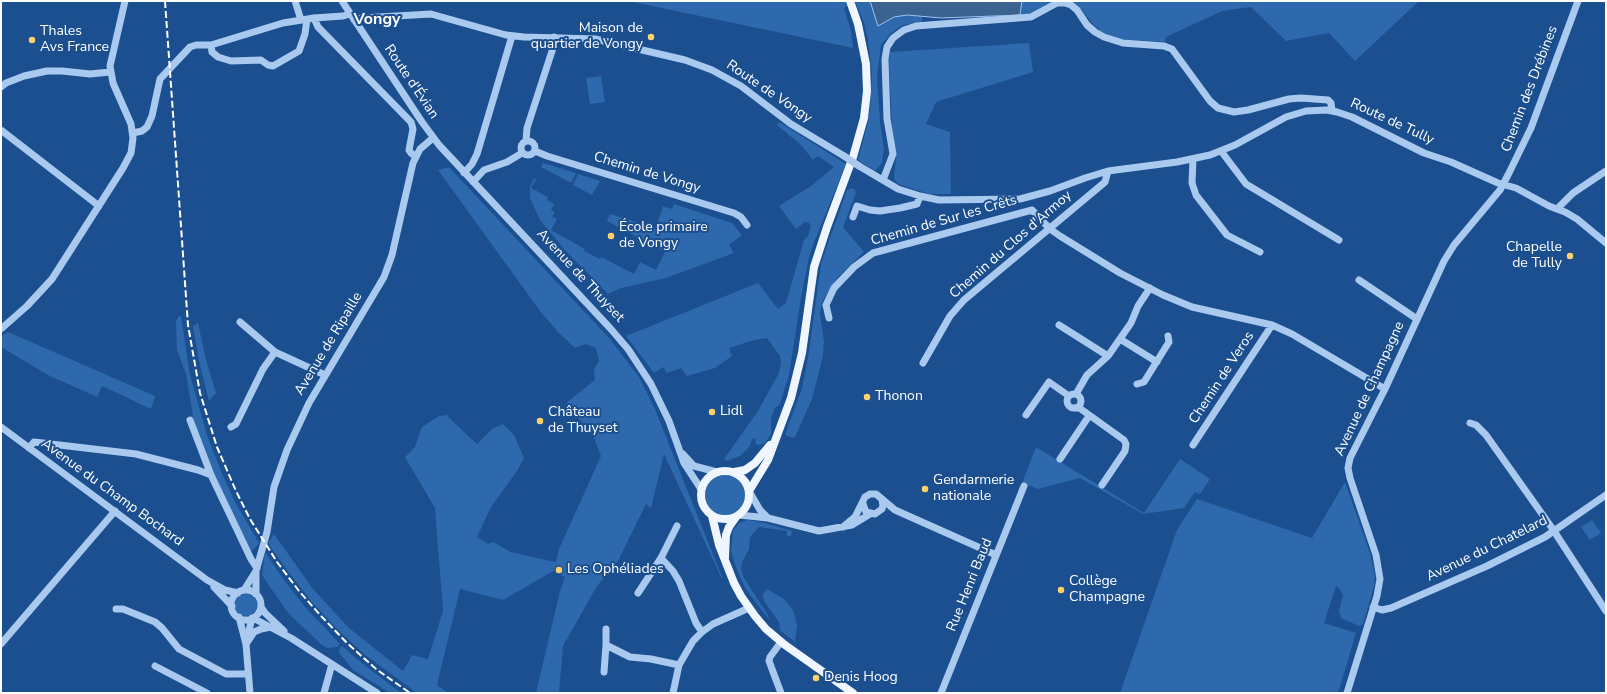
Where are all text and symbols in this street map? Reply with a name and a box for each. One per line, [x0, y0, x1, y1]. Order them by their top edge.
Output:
district label: Vongy [353, 10, 401, 30]
place label: Maison de quartier de Vongy [531, 21, 643, 54]
place label: Thales Avs France [40, 24, 109, 56]
street label: Chemin des Drébines [1498, 24, 1562, 154]
marker: Maison de quartier de Vongy [646, 32, 656, 42]
marker: Thales Avs France [27, 35, 37, 45]
street label: Route d'Évian [380, 42, 442, 122]
street label: Route de Vongy [723, 57, 815, 127]
street label: Route de Tully [1347, 95, 1437, 149]
street label: Chemin de Vongy [592, 149, 702, 197]
street label: Chemin du Clos d'Armoy [947, 187, 1075, 303]
street label: Chemin de Sur les Crêts [869, 192, 1019, 250]
place label: École primaire de Vongy [619, 220, 708, 252]
street label: Avenue de Thuyset [533, 226, 627, 326]
marker: École primaire de Vongy [606, 231, 616, 241]
place label: Chapelle de Tully [1506, 240, 1562, 272]
marker: Chapelle de Tully [1565, 251, 1575, 261]
street label: Avenue de Ripaille [292, 289, 366, 399]
street label: Avenue de Champagne [1331, 319, 1409, 459]
street label: Chemin de Veros [1186, 329, 1258, 427]
place label: Thonon [875, 389, 923, 405]
marker: Thonon [862, 392, 872, 402]
place label: Lidl [720, 404, 743, 420]
place label: Château de Thuyset [548, 405, 618, 438]
marker: Lidl [707, 407, 717, 417]
marker: Château de Thuyset [535, 416, 545, 426]
street label: Avenue du Champ Bochard [38, 436, 186, 550]
place label: Gendarmerie nationale [933, 473, 1014, 506]
marker: Gendarmerie nationale [920, 484, 930, 494]
street label: Avenue du Chatelard [1424, 512, 1550, 586]
street label: Rue Henri Baud [944, 536, 996, 634]
place label: Les Ophéliades [567, 562, 664, 578]
marker: Les Ophéliades [554, 565, 564, 575]
place label: Collège Champagne [1069, 574, 1145, 606]
marker: Collège Champagne [1056, 585, 1066, 595]
place label: Denis Hoog [824, 670, 898, 686]
marker: Denis Hoog [811, 673, 821, 683]

